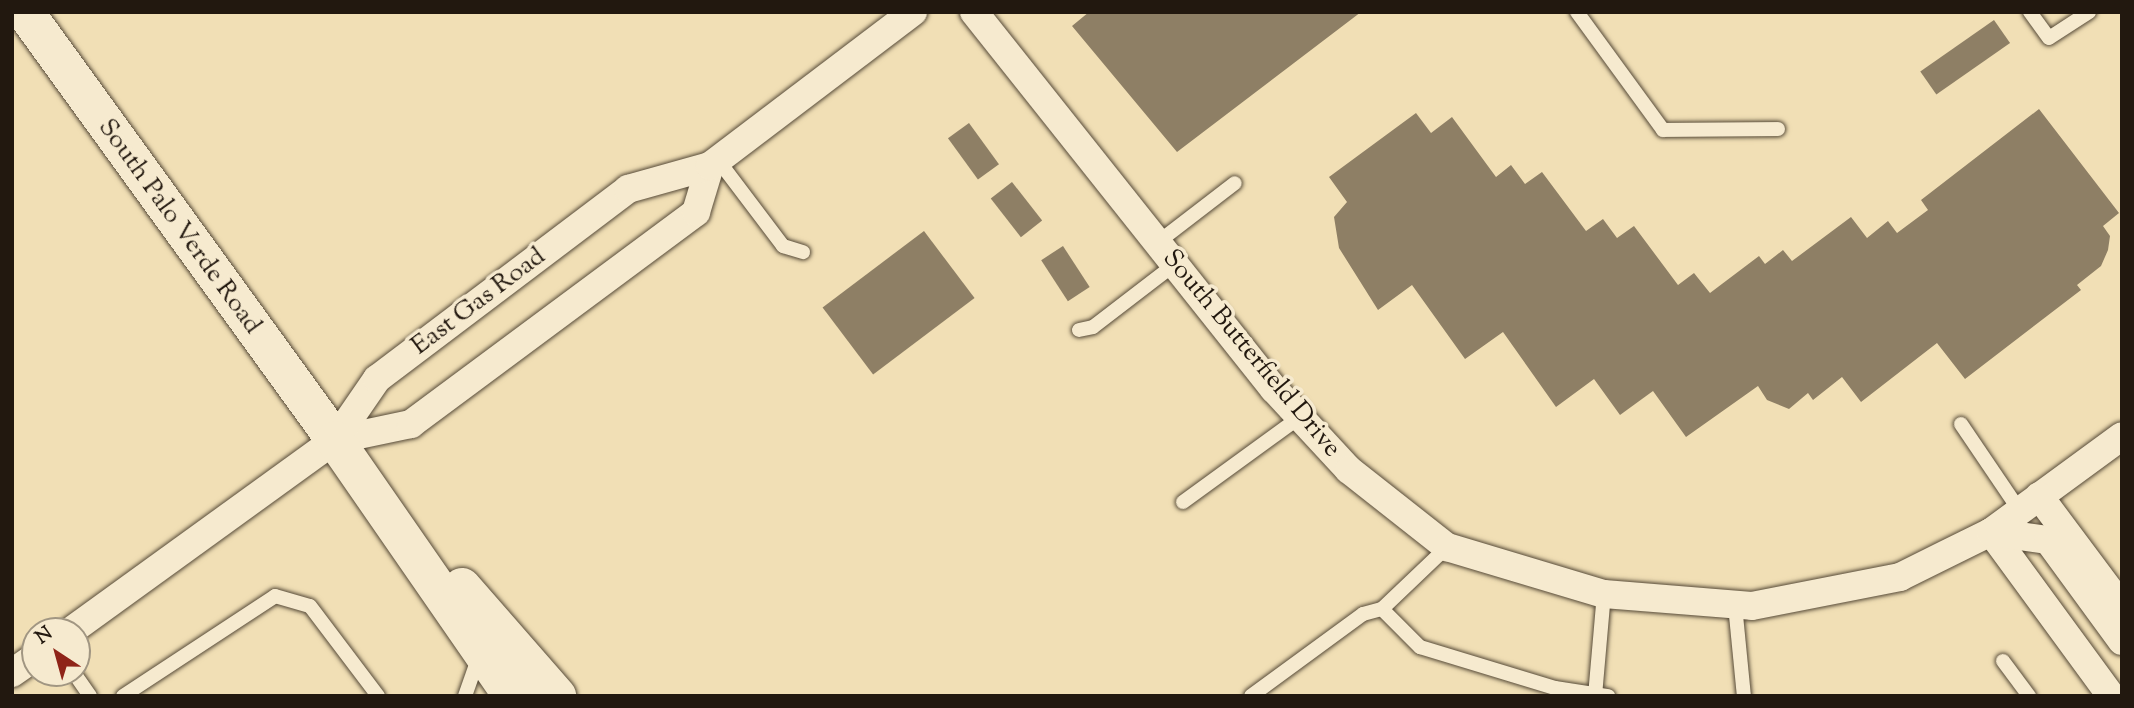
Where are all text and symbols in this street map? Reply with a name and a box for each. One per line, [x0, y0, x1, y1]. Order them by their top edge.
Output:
street label: South Palo Verde Road [90, 113, 268, 341]
street label: East Gas Road [406, 241, 552, 363]
street label: South Butterfield Drive [1155, 244, 1347, 464]
north arrow [21, 617, 91, 687]
text: N [30, 621, 59, 652]

